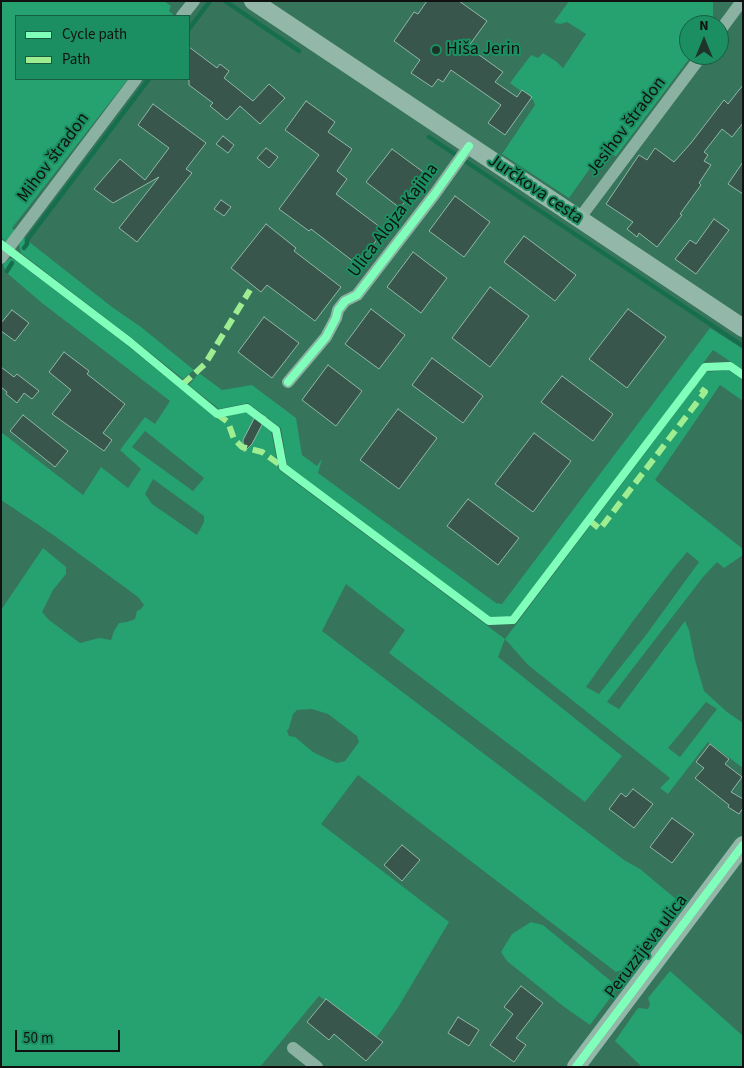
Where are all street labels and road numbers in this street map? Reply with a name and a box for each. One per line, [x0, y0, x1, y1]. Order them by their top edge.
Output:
street label: Jesihov štradon [583, 73, 671, 181]
street label: Mihov štradon [13, 109, 95, 207]
street label: Jurčkova cesta [483, 150, 587, 230]
street label: Ulica Alojza Kajina [344, 160, 444, 282]
street label: Peruzzijeva ulica [601, 891, 693, 1003]

